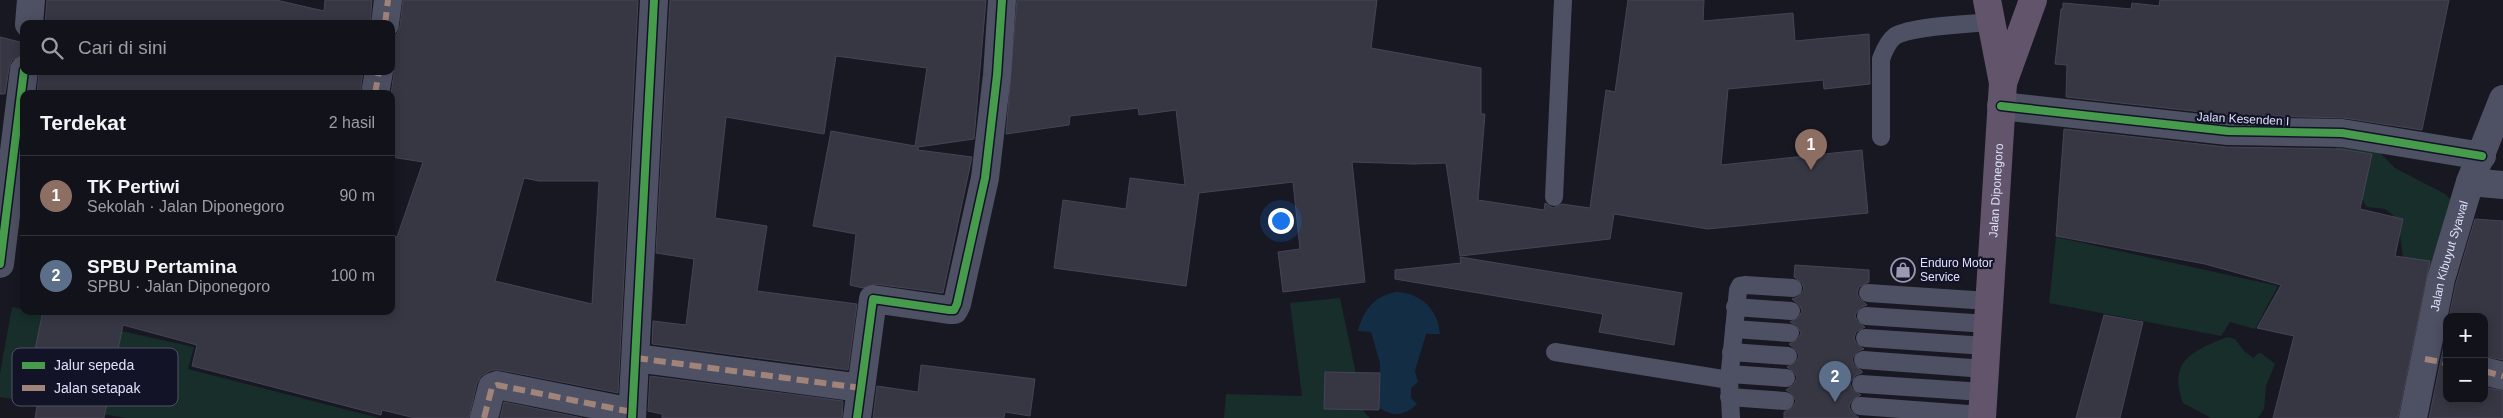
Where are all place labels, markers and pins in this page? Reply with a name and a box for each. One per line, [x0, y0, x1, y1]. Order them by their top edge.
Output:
pin: 1 [1795, 129, 1827, 170]
place label: Enduro Motor Service [1920, 256, 1993, 284]
shop icon: Enduro Motor Service [1890, 257, 1916, 283]
pin: 2 [1819, 361, 1851, 402]

